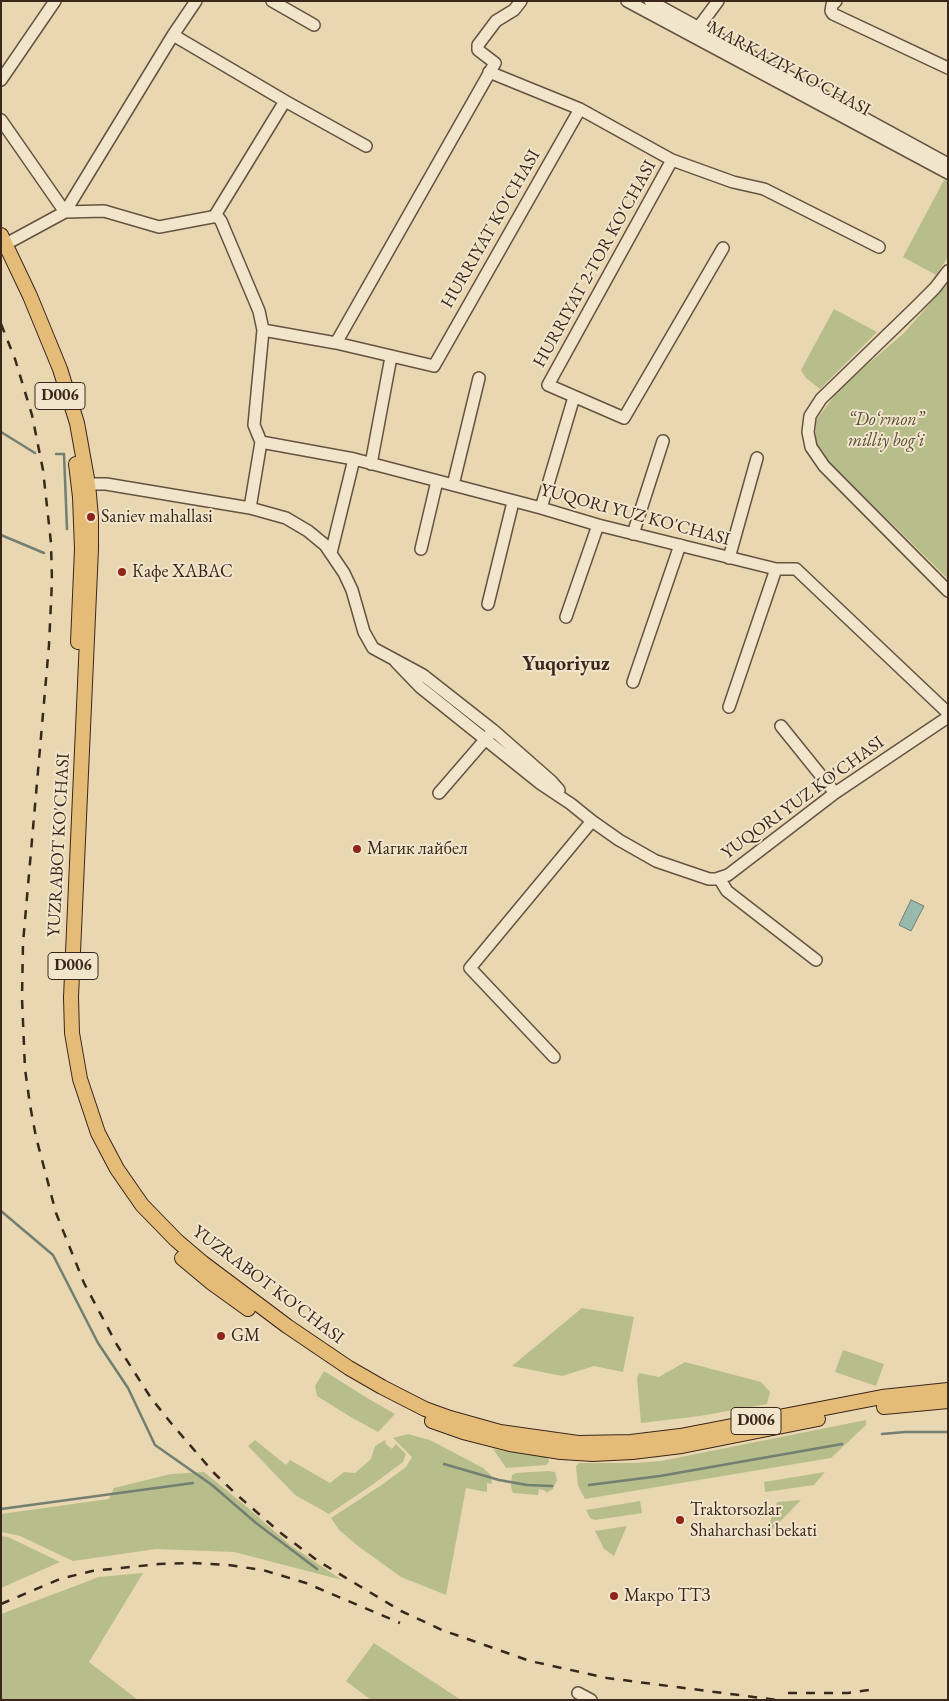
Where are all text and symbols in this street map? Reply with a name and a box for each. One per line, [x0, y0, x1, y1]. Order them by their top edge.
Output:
street label: MARKAZIY KO'CHASI [704, 17, 874, 121]
street label: HURRIYAT KO'CHASI [437, 146, 545, 312]
street label: HURRIYAT 2-TOR KO'CHASI [529, 157, 661, 371]
road number: D006 [35, 382, 85, 410]
park label: “Do‘rmon” milliy bog‘i [848, 409, 924, 452]
street label: YUQORI YUZ KO'CHASI [538, 479, 732, 551]
place label: Saniev mahallasi [101, 506, 213, 528]
marker: Saniev mahallasi [85, 511, 97, 523]
place label: Кафе ХАВАС [132, 561, 233, 583]
marker: Кафе ХАВАС [116, 566, 128, 578]
district label: Yuqoriyuz [522, 653, 610, 677]
street label: YUQORI YUZ KO'CHASI [717, 732, 889, 864]
street label: YUZRABOT KO'CHASI [43, 753, 75, 937]
place label: Магик лайбел [367, 838, 468, 860]
marker: Магик лайбел [351, 843, 363, 855]
road number: D006 [48, 952, 98, 979]
street label: YUZRABOT KO'CHASI [188, 1221, 348, 1349]
place label: GM [231, 1325, 260, 1347]
marker: GM [215, 1330, 227, 1342]
road number: D006 [731, 1408, 781, 1434]
place label: Traktorsozlar Shaharchasi bekati [690, 1499, 817, 1542]
marker: Traktorsozlar Shaharchasi bekati [674, 1514, 686, 1526]
place label: Макро ТТЗ [624, 1585, 711, 1607]
marker: Макро ТТЗ [608, 1590, 620, 1602]

